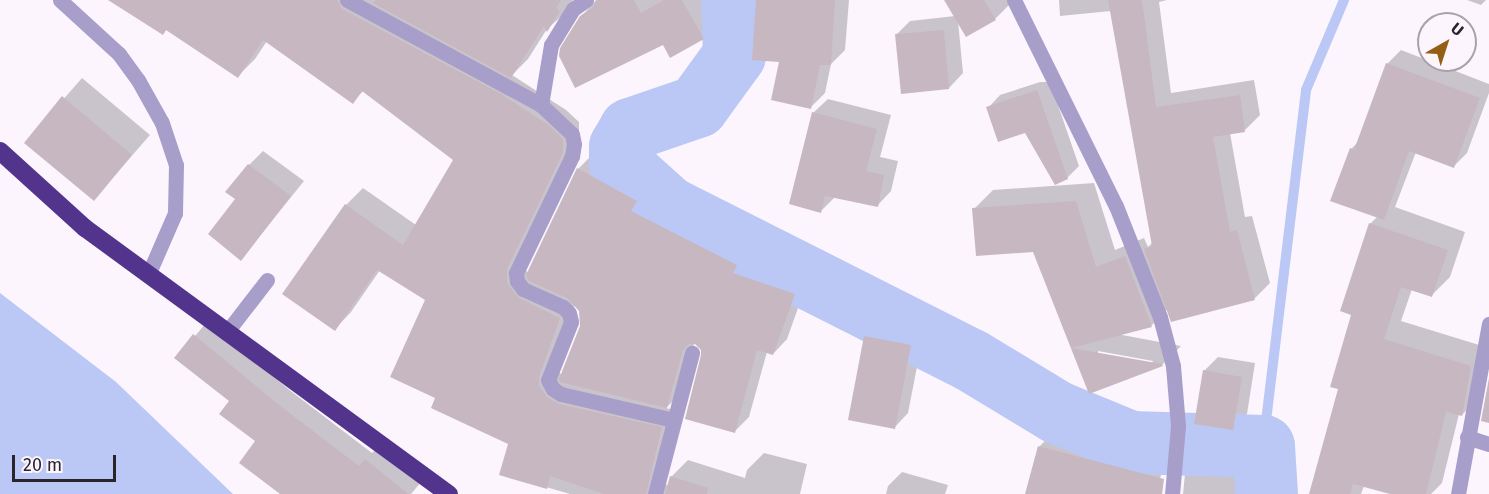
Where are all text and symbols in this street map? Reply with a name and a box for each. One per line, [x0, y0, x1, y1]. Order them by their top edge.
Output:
north arrow [1417, 12, 1477, 72]
text: U [1447, 19, 1467, 40]
scale bar [15, 443, 118, 481]
text: 20 m [23, 454, 62, 476]

